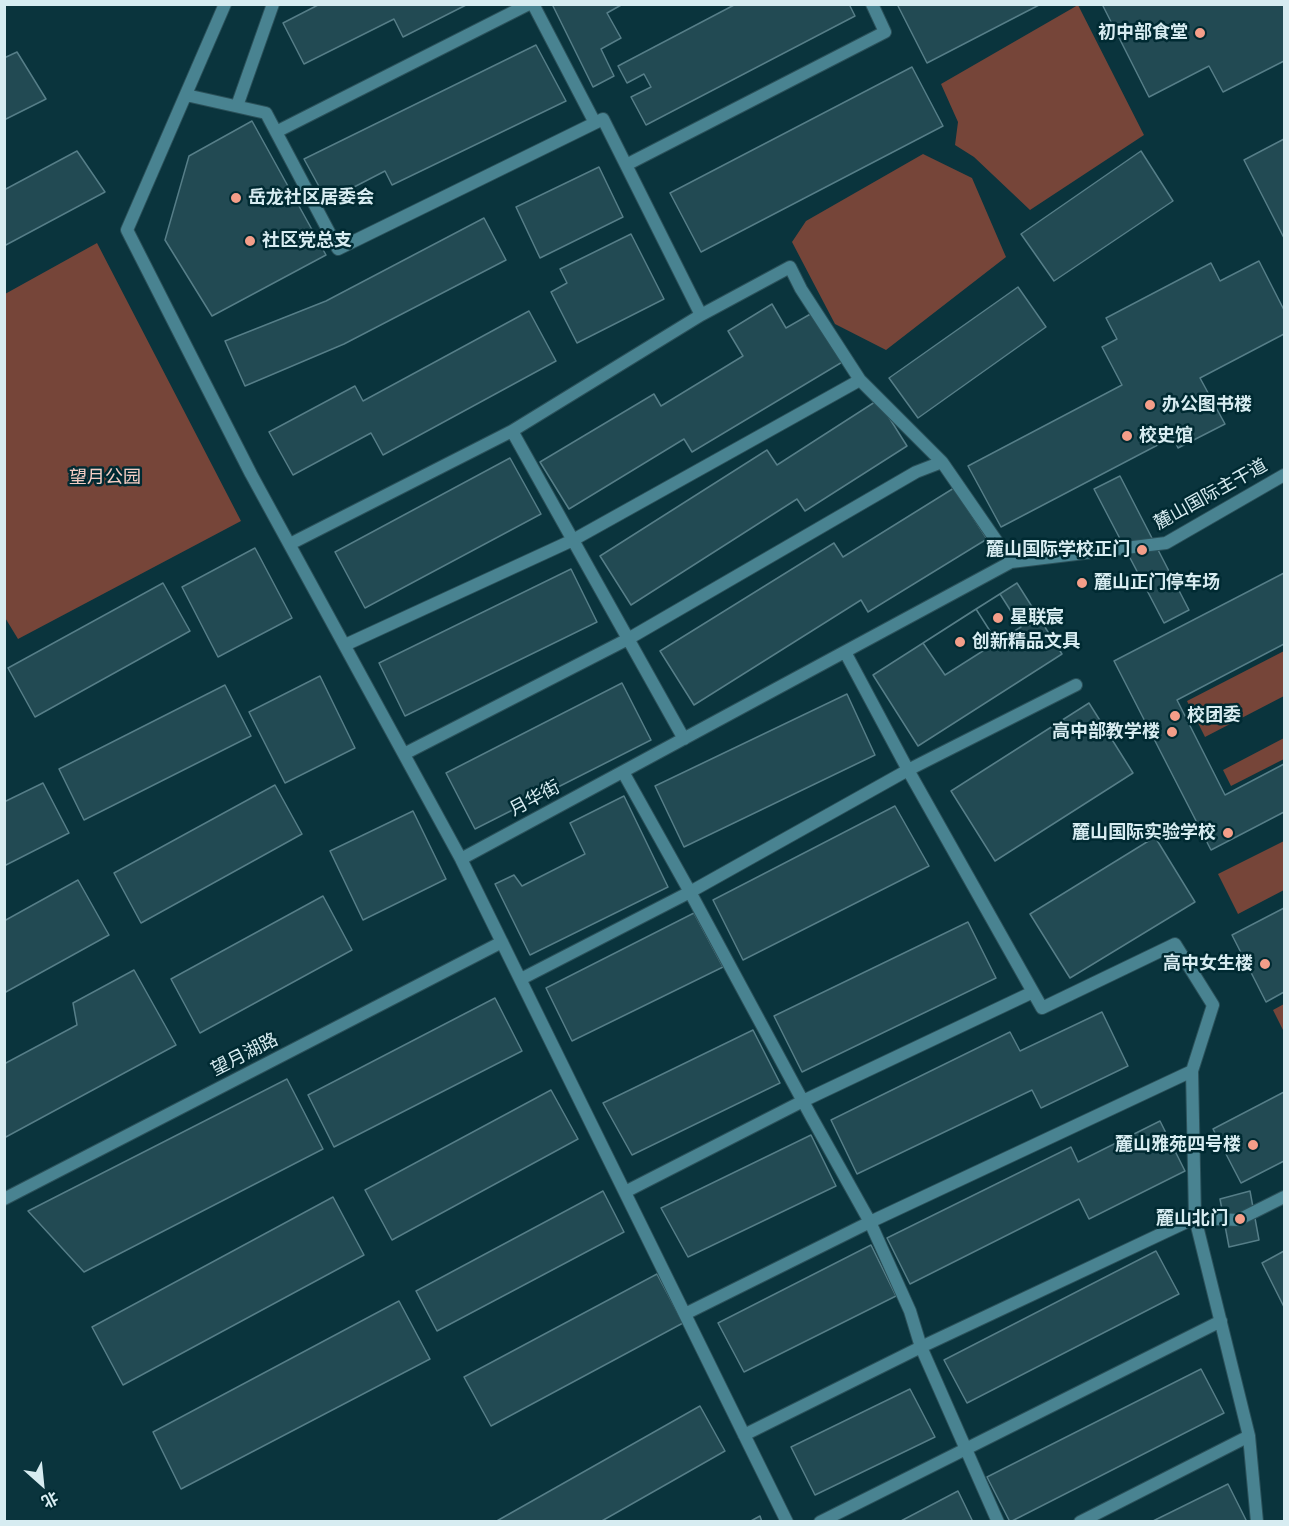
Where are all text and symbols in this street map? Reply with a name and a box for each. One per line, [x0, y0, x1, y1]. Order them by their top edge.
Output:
place label: 初中部食堂 [1098, 22, 1188, 44]
marker: 初中部食堂 [1193, 26, 1207, 40]
place label: 岳龙社区居委会 [248, 187, 374, 209]
marker: 岳龙社区居委会 [229, 191, 243, 205]
place label: 社区党总支 [262, 230, 352, 252]
marker: 社区党总支 [243, 234, 257, 248]
place label: 办公图书楼 [1162, 394, 1252, 416]
marker: 办公图书楼 [1143, 398, 1157, 412]
place label: 校史馆 [1139, 425, 1193, 447]
marker: 校史馆 [1120, 429, 1134, 443]
street label: 麓山国际主干道 [1151, 455, 1271, 535]
park label: 望月公园 [69, 467, 141, 489]
place label: 麓山国际学校正门 [986, 539, 1130, 561]
marker: 麓山国际学校正门 [1135, 543, 1149, 557]
place label: 麓山正门停车场 [1094, 572, 1220, 594]
marker: 麓山正门停车场 [1075, 576, 1089, 590]
place label: 星联宸 [1010, 607, 1064, 629]
marker: 星联宸 [991, 611, 1005, 625]
place label: 创新精品文具 [972, 631, 1080, 653]
marker: 创新精品文具 [953, 635, 967, 649]
place label: 校团委 [1187, 705, 1241, 727]
marker: 校团委 [1168, 709, 1182, 723]
place label: 高中部教学楼 [1052, 721, 1160, 743]
marker: 高中部教学楼 [1165, 725, 1179, 739]
street label: 月华街 [506, 777, 564, 821]
place label: 麓山国际实验学校 [1072, 822, 1216, 844]
marker: 麓山国际实验学校 [1221, 826, 1235, 840]
place label: 高中女生楼 [1163, 953, 1253, 975]
marker: 高中女生楼 [1258, 957, 1272, 971]
street label: 望月湖路 [208, 1029, 282, 1081]
place label: 麓山雅苑四号楼 [1115, 1134, 1241, 1156]
marker: 麓山雅苑四号楼 [1246, 1138, 1260, 1152]
place label: 麓山北门 [1156, 1208, 1228, 1230]
marker: 麓山北门 [1233, 1212, 1247, 1226]
north arrow [12, 1454, 72, 1514]
text: 北 [38, 1487, 62, 1513]

